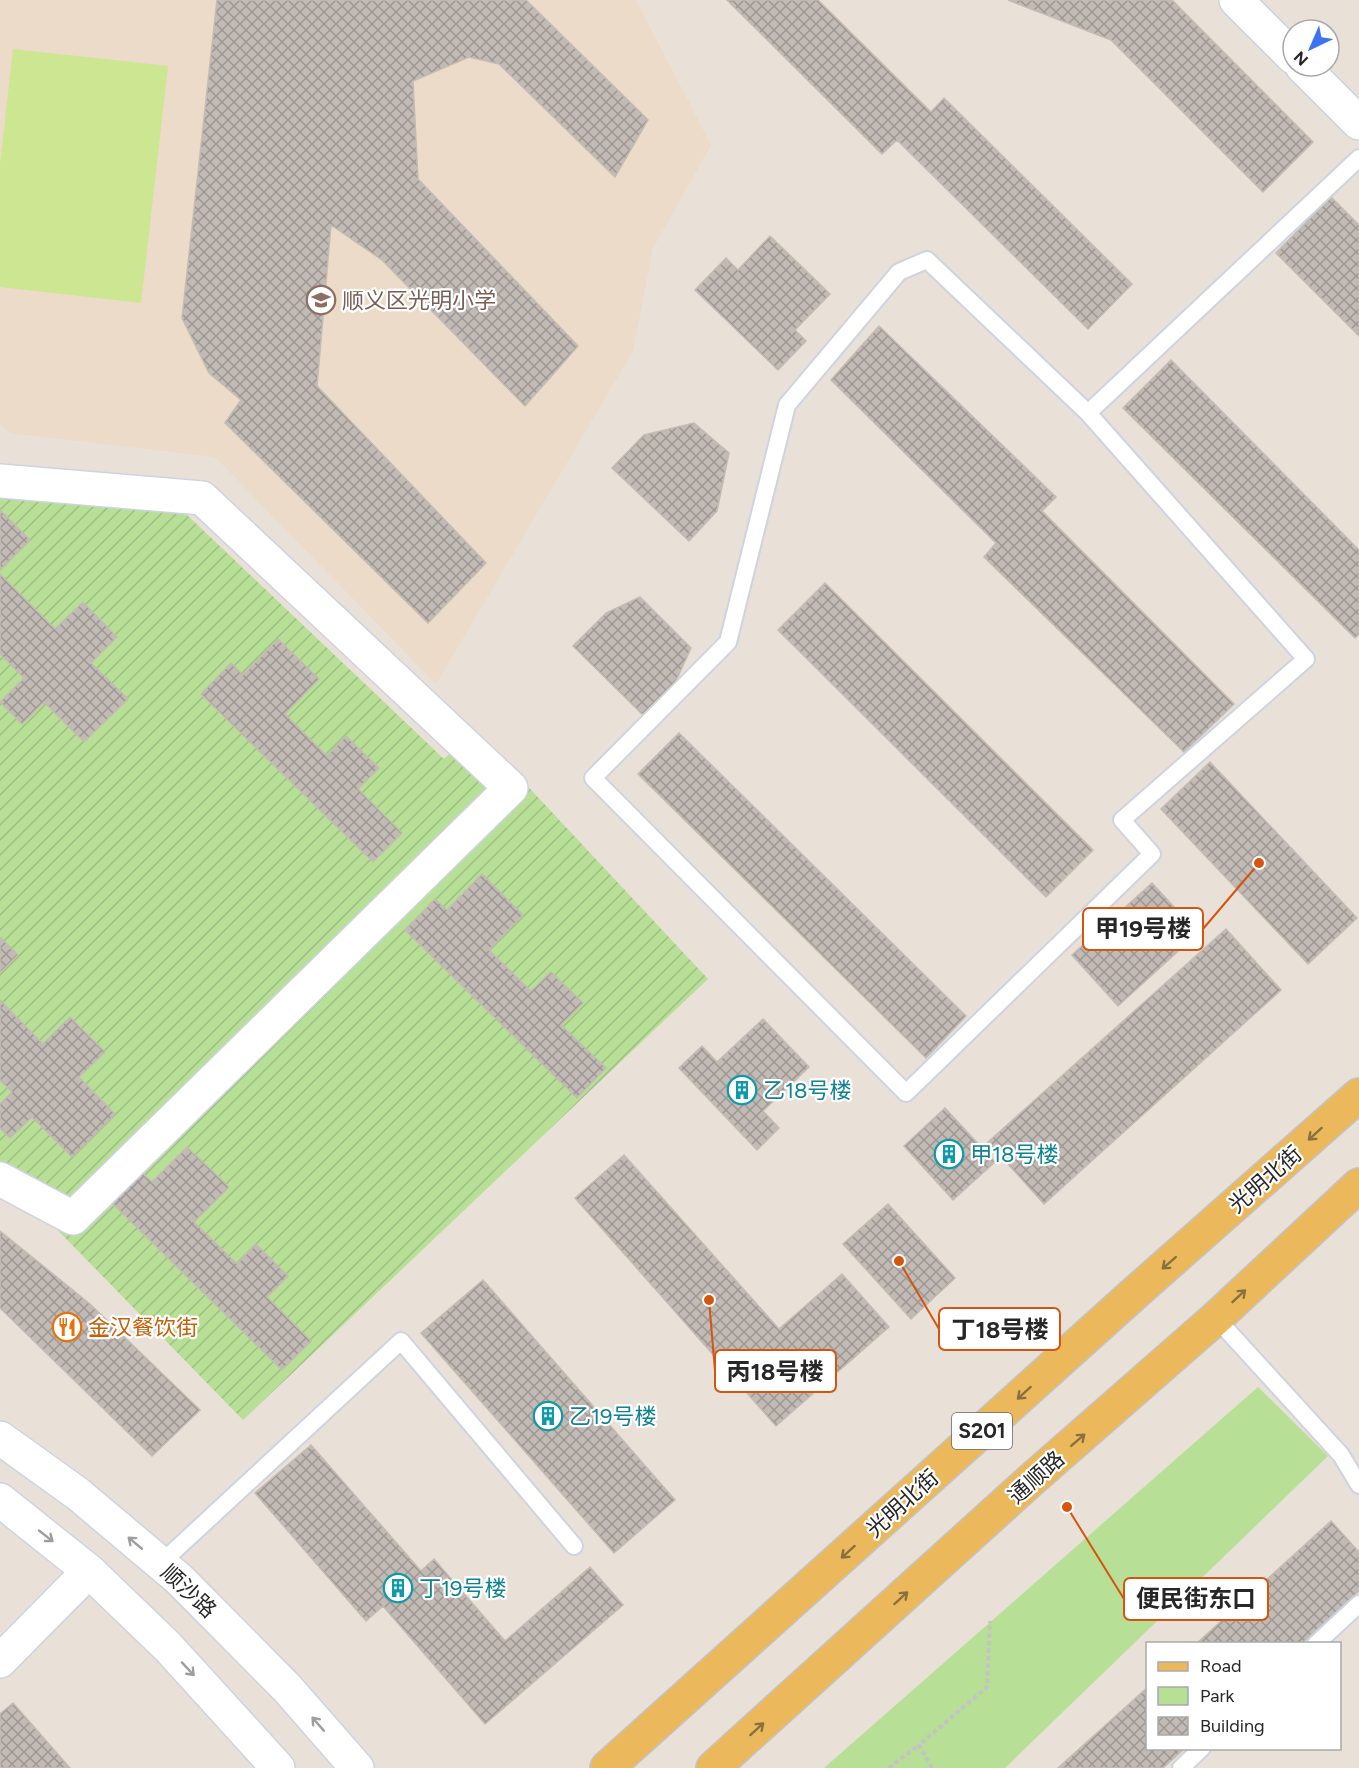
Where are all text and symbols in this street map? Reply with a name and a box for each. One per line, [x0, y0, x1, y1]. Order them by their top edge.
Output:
north arrow [1281, 18, 1341, 78]
text: N [1290, 47, 1312, 70]
school or university icon: 顺义区光明小学 [305, 284, 337, 316]
place label: 顺义区光明小学 [342, 287, 496, 314]
callout: 甲19号楼 [1083, 908, 1203, 950]
text: 甲19号楼 [1095, 914, 1191, 943]
building icon: 乙18号楼 [726, 1074, 758, 1106]
place label: 乙18号楼 [763, 1077, 852, 1104]
one-way arrow [1308, 1127, 1323, 1141]
building icon: 甲18号楼 [933, 1138, 965, 1170]
street label: 光明北街 [1223, 1140, 1307, 1218]
place label: 甲18号楼 [970, 1141, 1059, 1168]
one-way arrow [1162, 1256, 1177, 1270]
one-way arrow [1232, 1289, 1247, 1303]
callout: 丁18号楼 [939, 1308, 1060, 1350]
restaurant icon: 金汉餐饮街 [51, 1311, 83, 1343]
place label: 金汉餐饮街 [88, 1314, 198, 1341]
text: 丁18号楼 [952, 1315, 1048, 1344]
callout: 丙18号楼 [715, 1350, 836, 1392]
text: 丙18号楼 [727, 1357, 823, 1386]
one-way arrow [1017, 1386, 1032, 1400]
building icon: 乙19号楼 [532, 1400, 564, 1432]
place label: 乙19号楼 [569, 1403, 657, 1430]
road number: S201 [952, 1413, 1012, 1449]
one-way arrow [1070, 1433, 1085, 1447]
street label: 通顺路 [1003, 1445, 1070, 1509]
street label: 光明北街 [861, 1464, 944, 1543]
one-way arrow [38, 1530, 54, 1543]
one-way arrow [128, 1536, 143, 1550]
one-way arrow [840, 1545, 855, 1559]
street label: 顺沙路 [155, 1559, 222, 1624]
building icon: 丁19号楼 [382, 1572, 414, 1604]
place label: 丁19号楼 [419, 1575, 507, 1602]
callout: 便民街东口 [1124, 1578, 1268, 1620]
text: 便民街东口 [1136, 1584, 1256, 1613]
one-way arrow [894, 1591, 909, 1605]
legend [1146, 1642, 1341, 1750]
text: Road [1200, 1655, 1241, 1677]
one-way arrow [181, 1661, 195, 1676]
text: Park [1200, 1685, 1235, 1707]
text: Building [1200, 1715, 1265, 1737]
one-way arrow [311, 1717, 325, 1732]
one-way arrow [749, 1722, 764, 1736]

